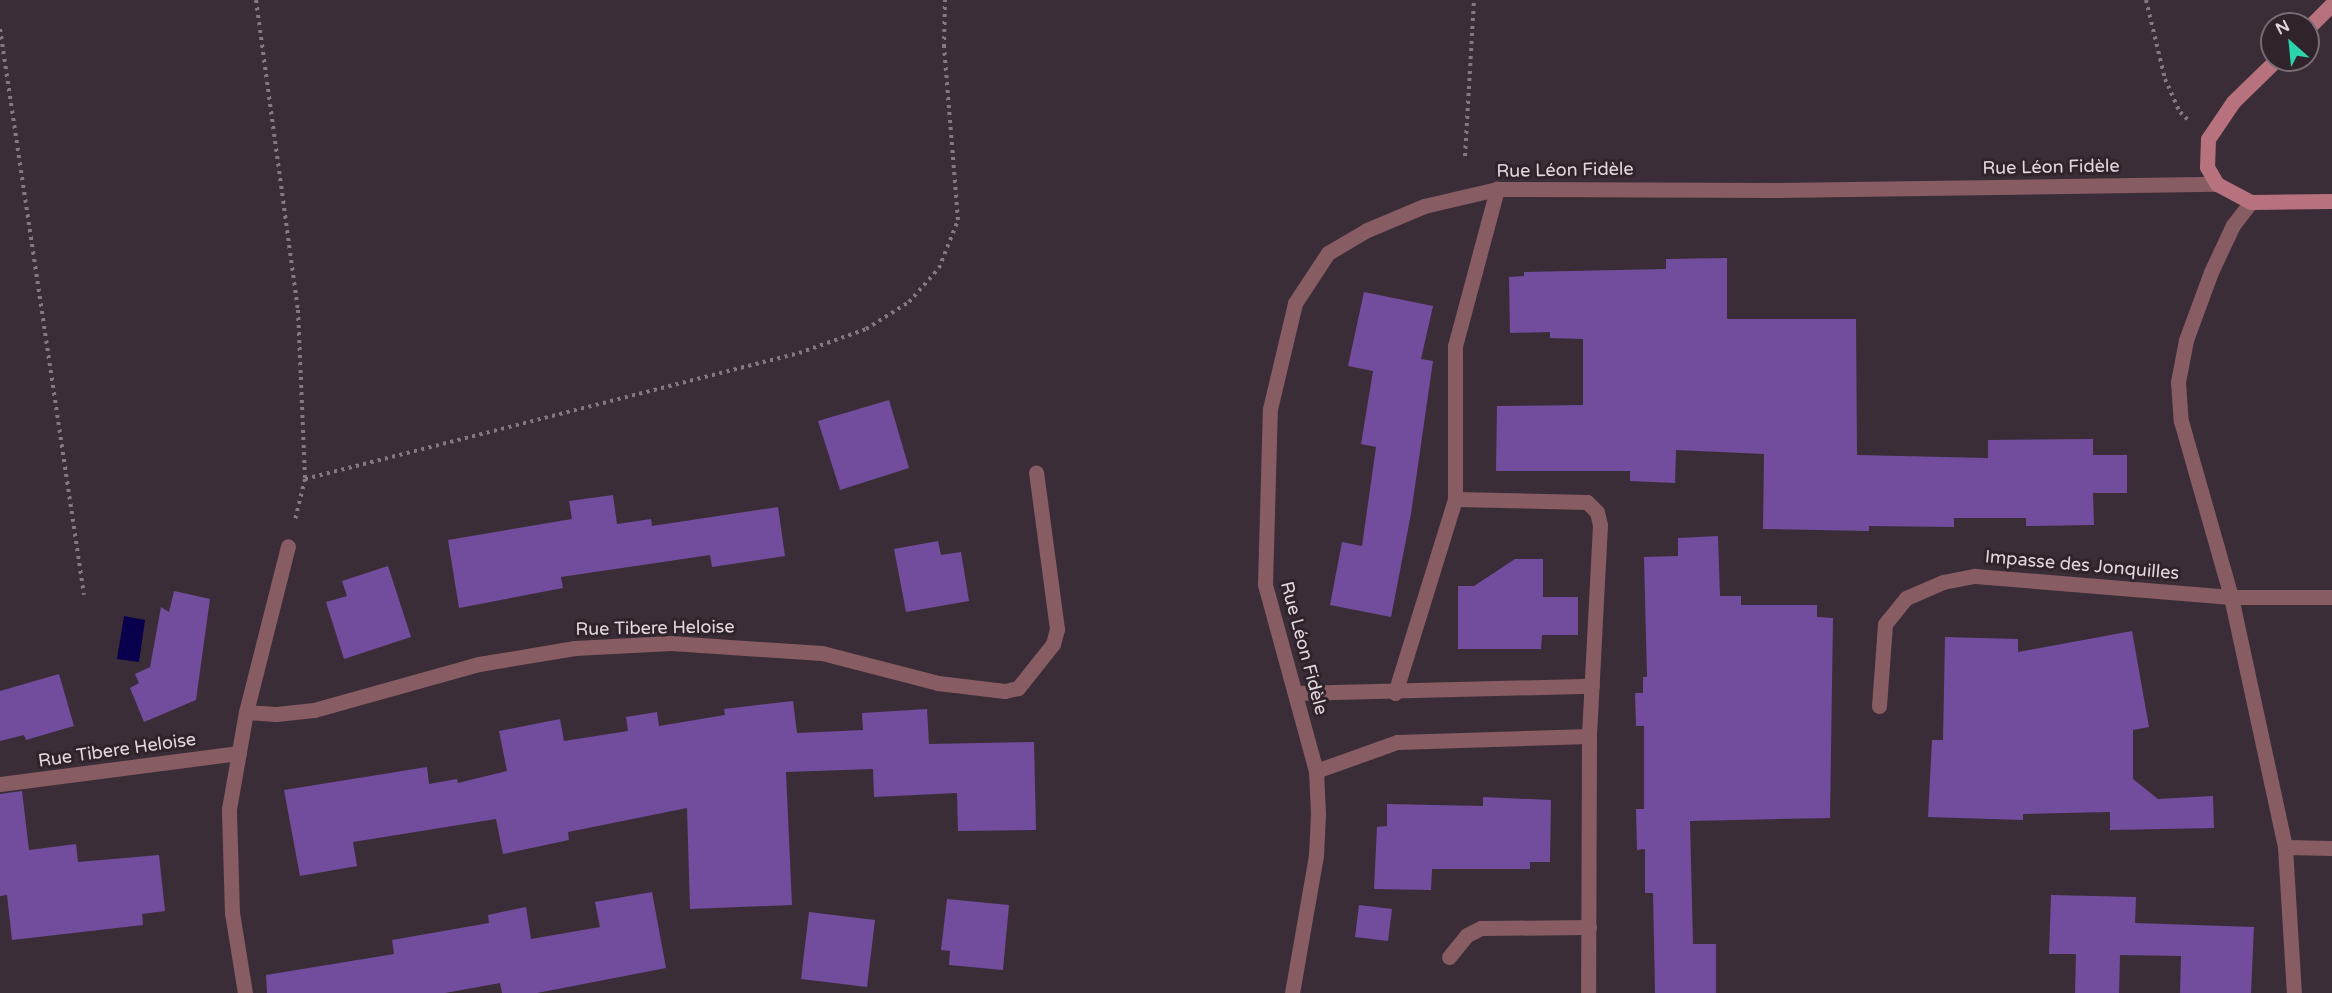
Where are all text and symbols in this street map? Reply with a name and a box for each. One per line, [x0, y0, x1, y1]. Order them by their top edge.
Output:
north arrow [2260, 12, 2320, 72]
text: N [2272, 16, 2293, 40]
street label: Rue Léon Fidèle [1982, 155, 2120, 179]
street label: Rue Léon Fidèle [1496, 158, 1634, 182]
street label: Impasse des Jonquilles [1984, 546, 2180, 584]
street label: Rue Léon Fidèle [1276, 579, 1332, 717]
street label: Rue Tibere Heloise [575, 616, 735, 640]
street label: Rue Tibere Heloise [37, 728, 197, 772]

